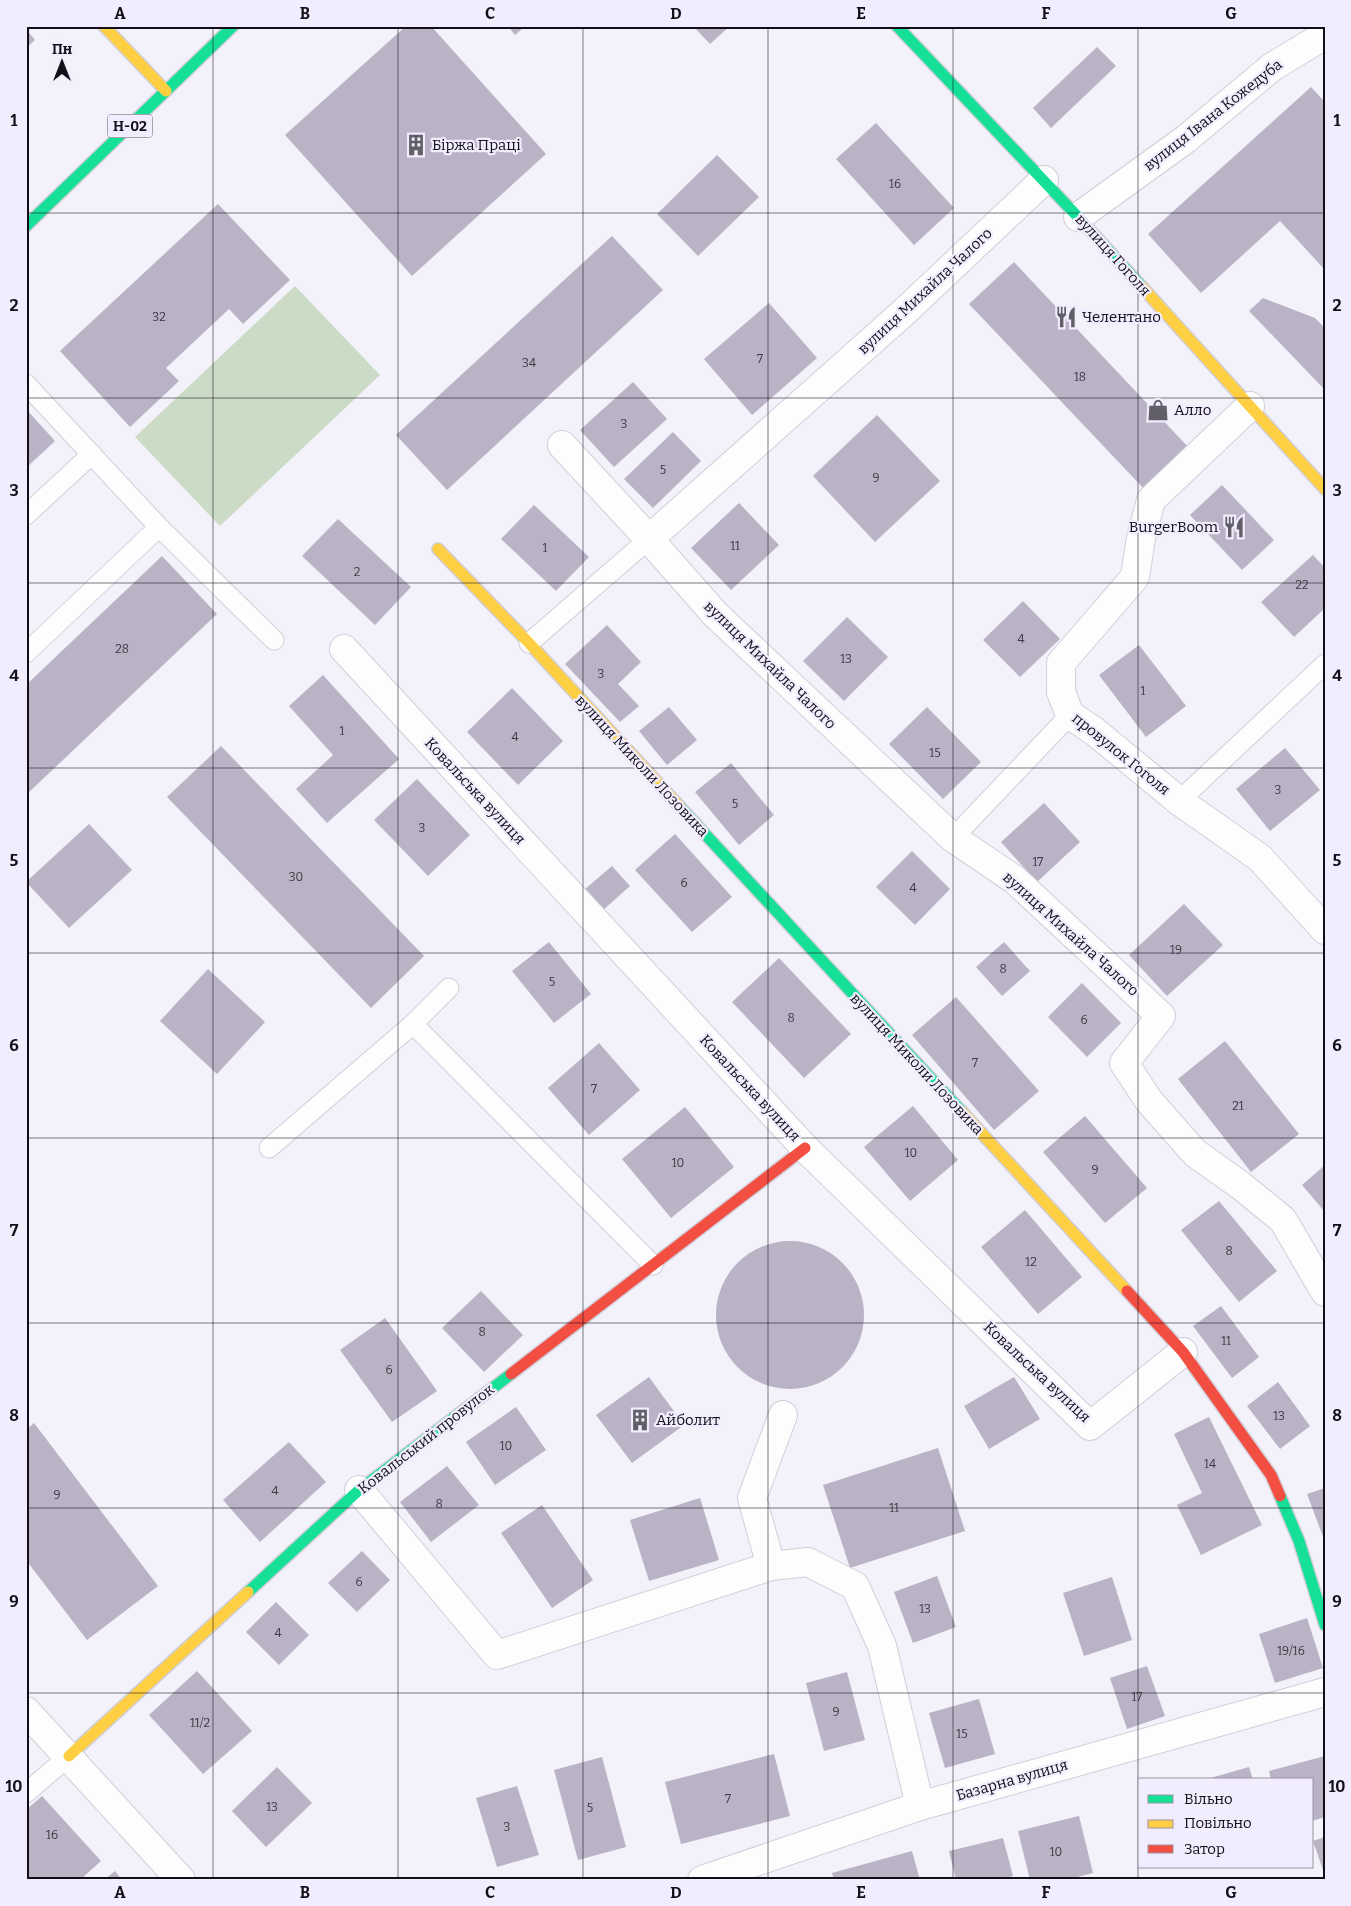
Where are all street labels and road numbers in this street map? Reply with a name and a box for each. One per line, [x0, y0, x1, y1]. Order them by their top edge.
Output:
street label: вулиця Івана Кожедуба [1140, 55, 1286, 175]
road number: Н-02 [108, 114, 152, 138]
street label: вулиця Гоголя [1072, 210, 1154, 300]
street label: вулиця Михайла Чалого [854, 224, 996, 358]
street label: вулиця Михайла Чалого [700, 597, 840, 733]
street label: вулиця Миколи Лозовика [572, 691, 712, 841]
street label: провулок Гоголя [1068, 709, 1174, 799]
street label: Ковальська вулиця [421, 734, 529, 848]
street label: вулиця Михайла Чалого [999, 868, 1143, 1000]
street label: вулиця Миколи Лозовика [847, 989, 987, 1139]
street label: Ковальська вулиця [696, 1031, 804, 1145]
street label: Ковальська вулиця [980, 1318, 1094, 1426]
street label: Ковальський провулок [354, 1380, 498, 1498]
street label: Базарна вулиця [954, 1755, 1070, 1805]

